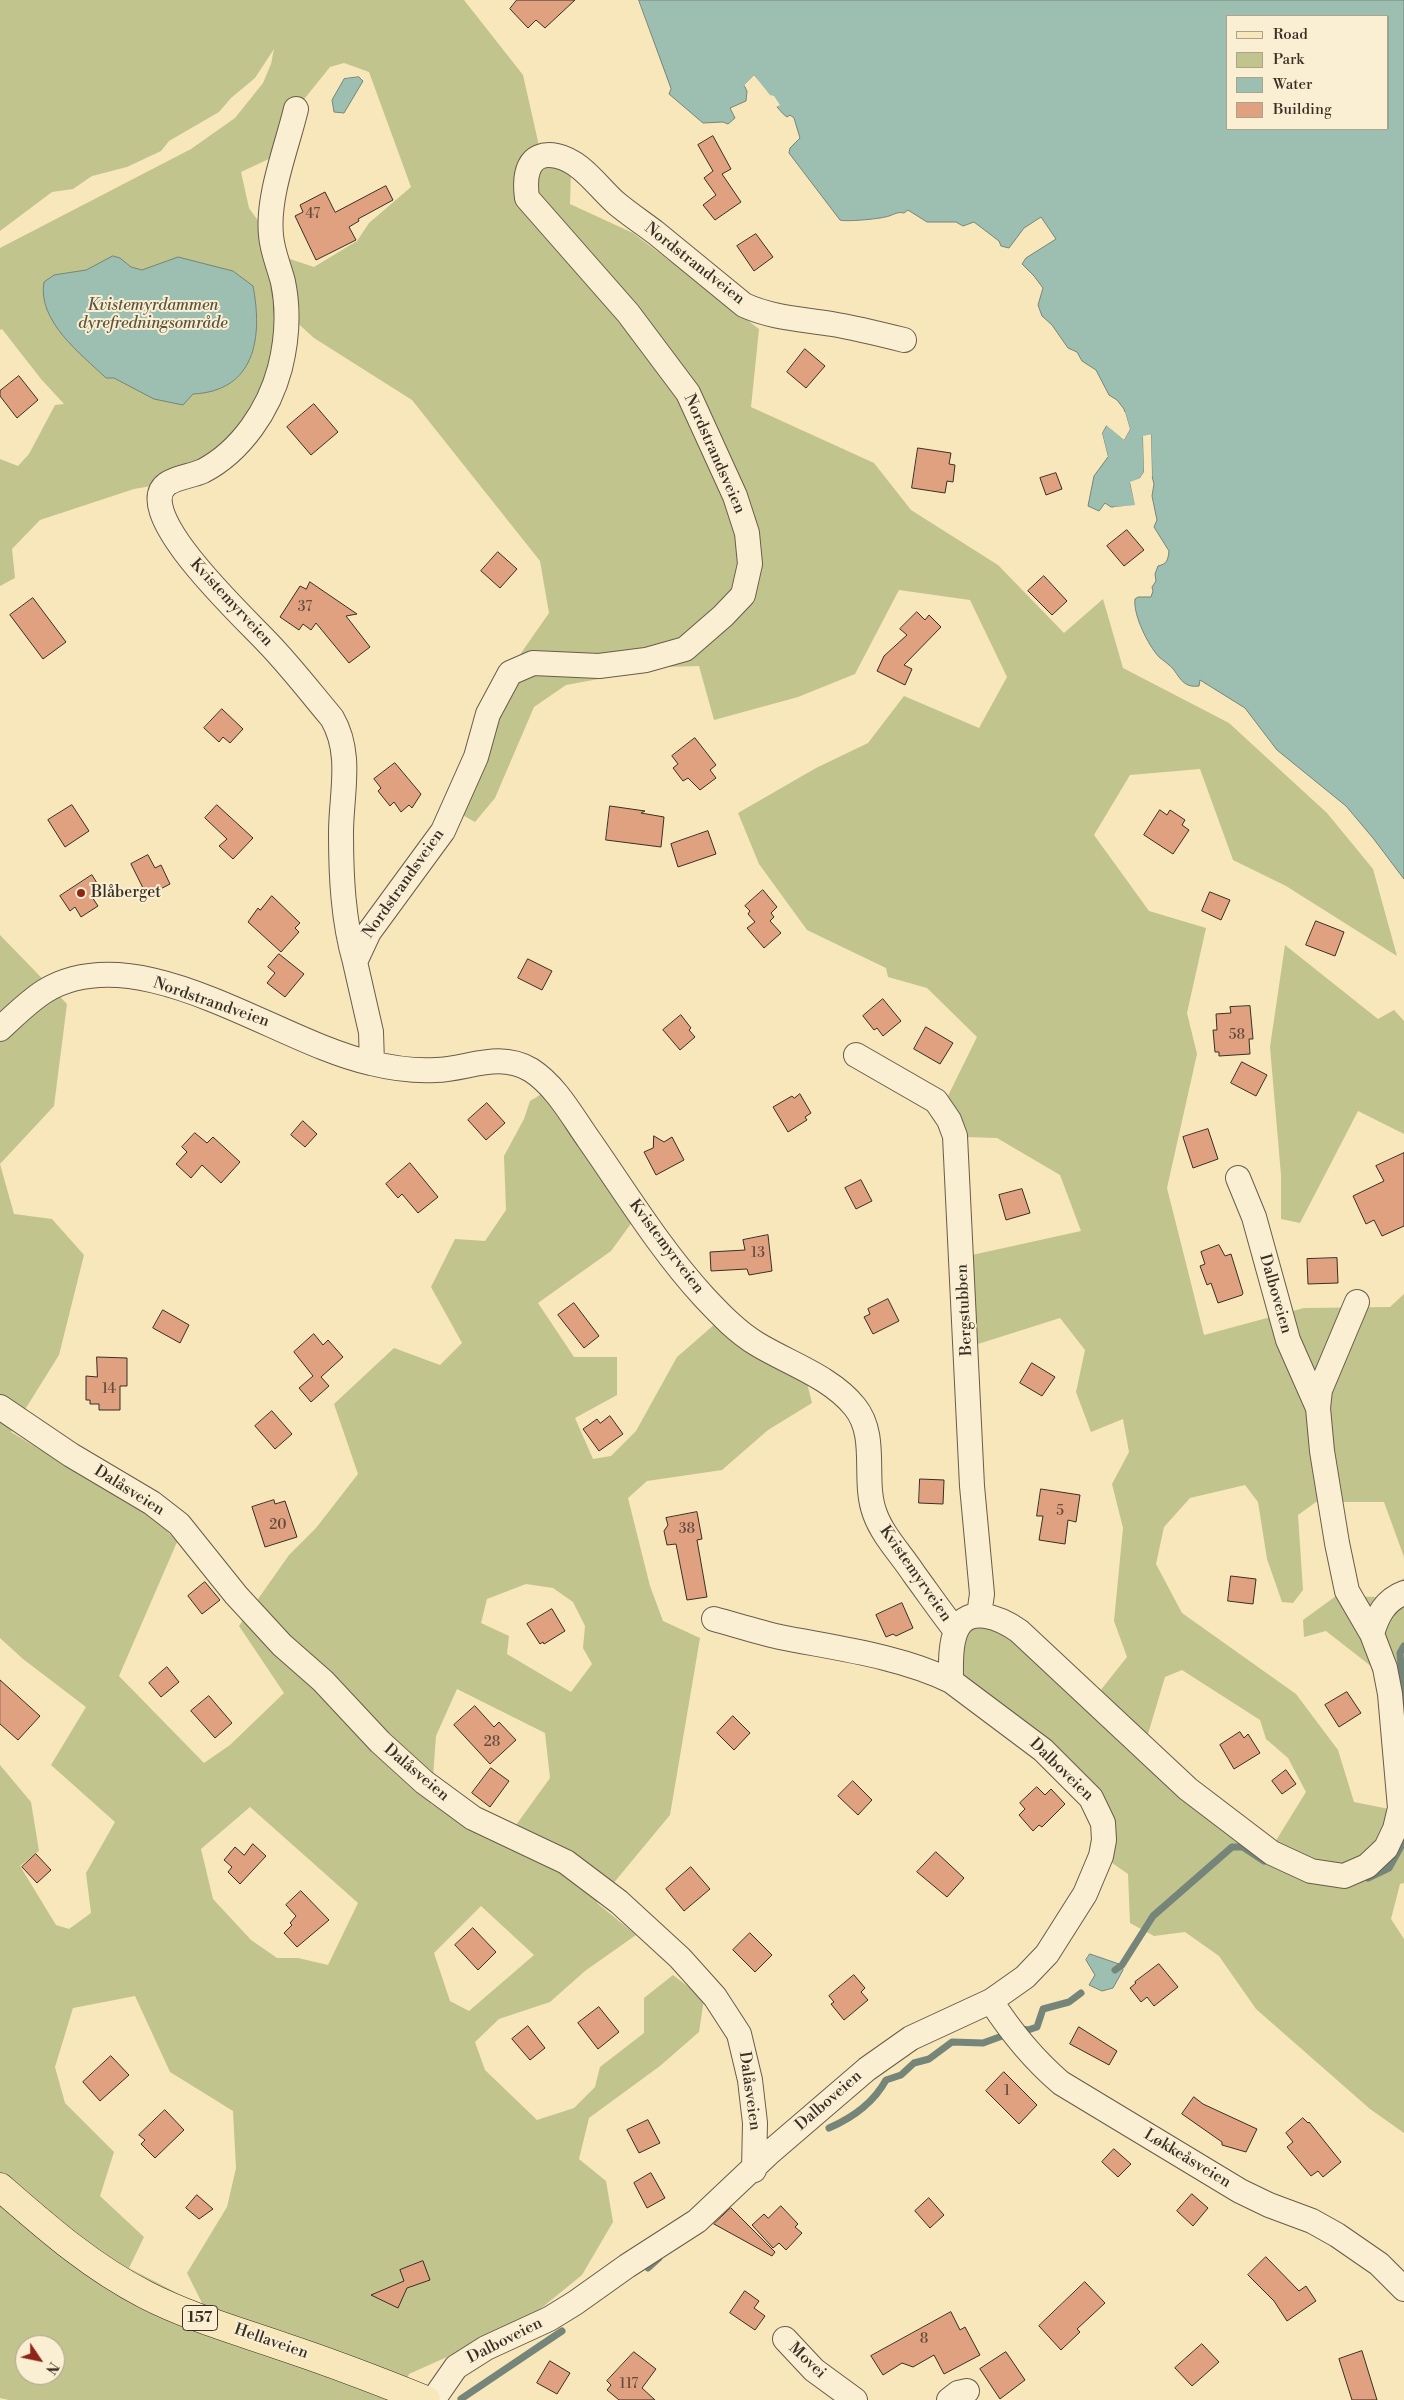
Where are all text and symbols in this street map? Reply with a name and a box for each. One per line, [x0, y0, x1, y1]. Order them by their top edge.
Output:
legend [1226, 15, 1389, 130]
text: Road [1273, 25, 1308, 44]
text: Park [1273, 50, 1304, 69]
text: Water [1273, 75, 1312, 94]
text: Building [1273, 100, 1332, 119]
house number: 47 [306, 207, 320, 223]
street label: Nordstrandveien [640, 219, 748, 309]
park label: Kvistemyrdammen dyrefredningsområde [78, 296, 228, 334]
street label: Nordstrandsveien [679, 391, 749, 517]
street label: Kvistemyrveien [185, 555, 277, 651]
house number: 37 [298, 600, 312, 616]
street label: Nordstrandsveien [359, 826, 449, 942]
place label: Blåberget [91, 883, 161, 903]
marker: Blåberget [75, 887, 87, 899]
street label: Nordstrandveien [150, 974, 272, 1032]
house number: 58 [1229, 1028, 1245, 1044]
street label: Kvistemyrveien [624, 1196, 708, 1298]
house number: 13 [751, 1246, 765, 1262]
street label: Dalboveien [1255, 1252, 1295, 1336]
street label: Bergstubben [953, 1263, 977, 1357]
house number: 14 [102, 1382, 116, 1398]
street label: Dalåsveien [90, 1462, 168, 1520]
house number: 5 [1056, 1504, 1064, 1520]
house number: 20 [269, 1518, 287, 1534]
house number: 38 [679, 1522, 695, 1538]
street label: Kvistemyrveien [875, 1522, 955, 1626]
house number: 28 [484, 1735, 500, 1751]
street label: Dalboveien [1025, 1735, 1097, 1805]
street label: Dalåsveien [379, 1740, 453, 1806]
street label: Dalåsveien [734, 2050, 764, 2132]
street label: Dalboveien [792, 2067, 866, 2135]
house number: 1 [1004, 2084, 1010, 2100]
street label: Løkkeåsveien [1140, 2125, 1234, 2193]
road number: 157 [182, 2306, 218, 2330]
street label: Dalboveien [464, 2314, 546, 2368]
street label: Hellaveien [231, 2320, 311, 2364]
house number: 8 [920, 2332, 928, 2348]
north arrow [15, 2335, 65, 2385]
street label: Movei [784, 2339, 830, 2383]
text: N [41, 2358, 62, 2377]
house number: 117 [620, 2377, 638, 2393]

